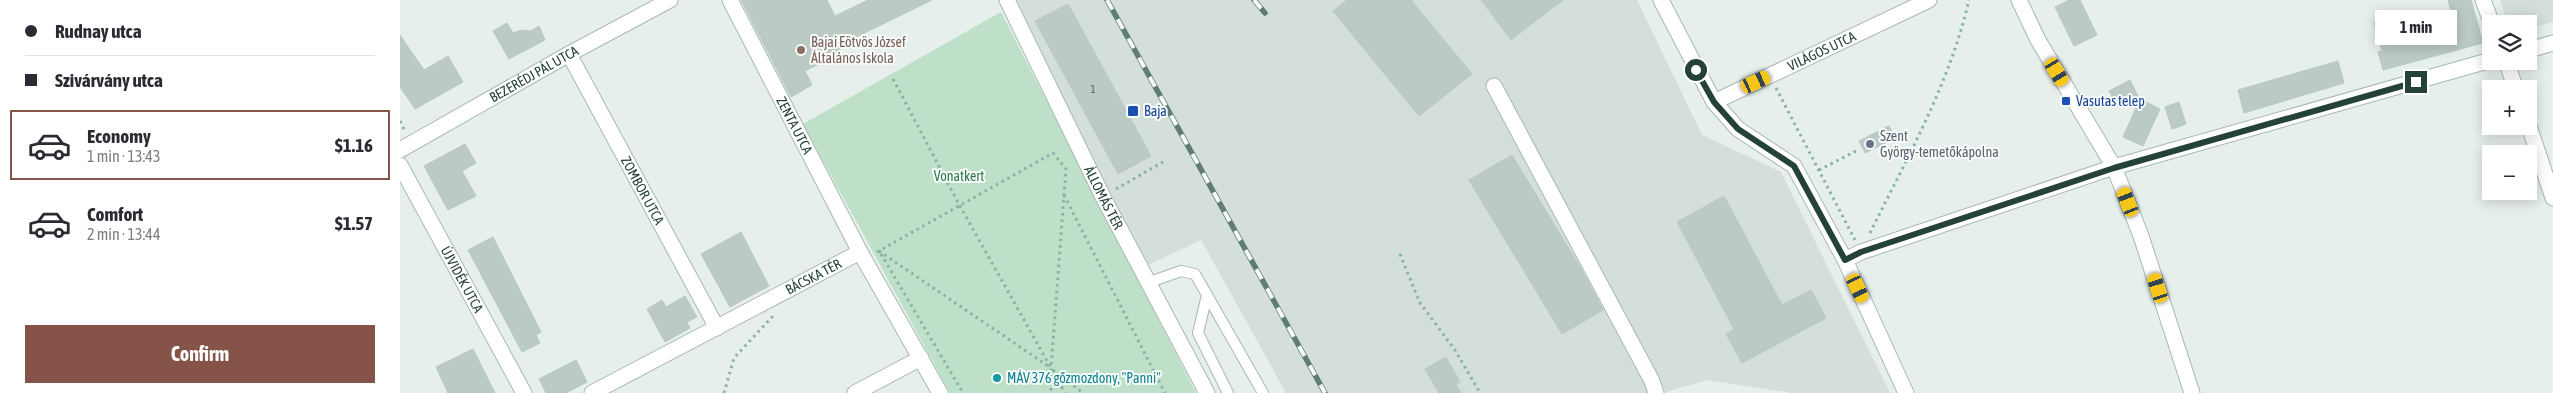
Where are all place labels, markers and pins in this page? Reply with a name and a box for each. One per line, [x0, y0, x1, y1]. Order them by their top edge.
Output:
place label: Bajai Eötvös József Általános Iskola [811, 34, 906, 66]
marker: Bajai Eötvös József Általános Iskola [795, 44, 807, 56]
place label: Vasutas telep [2076, 93, 2145, 109]
marker: Vasutas telep [2060, 95, 2072, 107]
place label: Baja [1144, 103, 1167, 119]
marker: Baja [1126, 104, 1140, 118]
place label: Szent György-temetőkápolna [1880, 128, 1999, 160]
marker: Szent György-temetőkápolna [1864, 138, 1876, 150]
place label: MÁV 376 gőzmozdony, "Panni" [1007, 370, 1161, 386]
marker: MÁV 376 gőzmozdony, "Panni" [991, 372, 1003, 384]

